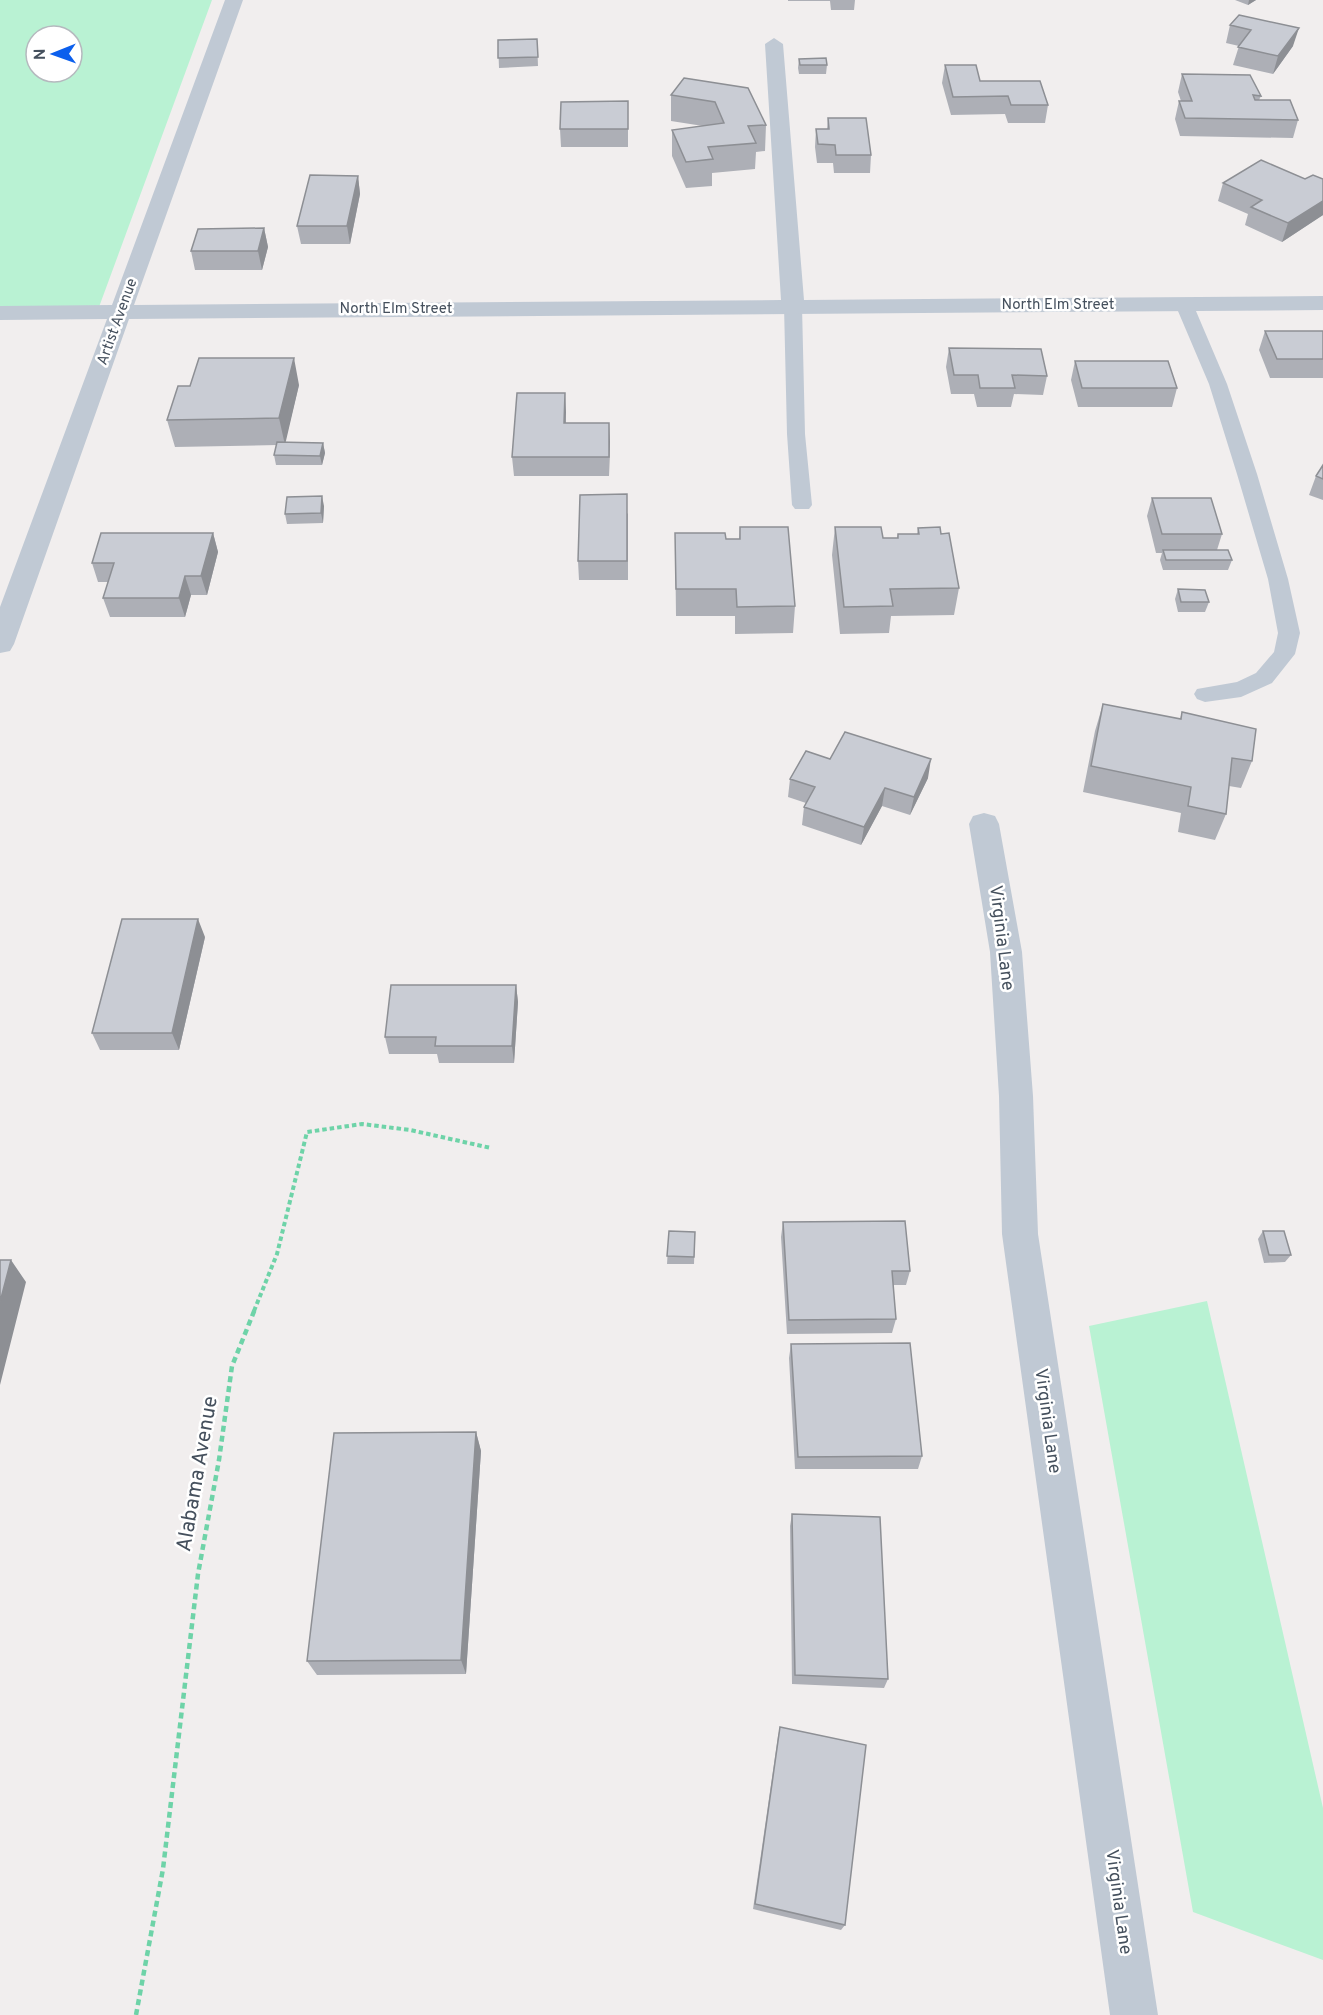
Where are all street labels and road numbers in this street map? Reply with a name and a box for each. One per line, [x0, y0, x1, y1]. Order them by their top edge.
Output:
street label: Artist Avenue [94, 276, 142, 368]
street label: North Elm Street [1002, 296, 1114, 315]
street label: North Elm Street [340, 300, 452, 319]
street label: Virginia Lane [983, 884, 1019, 992]
street label: Virginia Lane [1028, 1367, 1066, 1475]
street label: Alabama Avenue [171, 1394, 225, 1554]
street label: Virginia Lane [1099, 1848, 1137, 1956]

